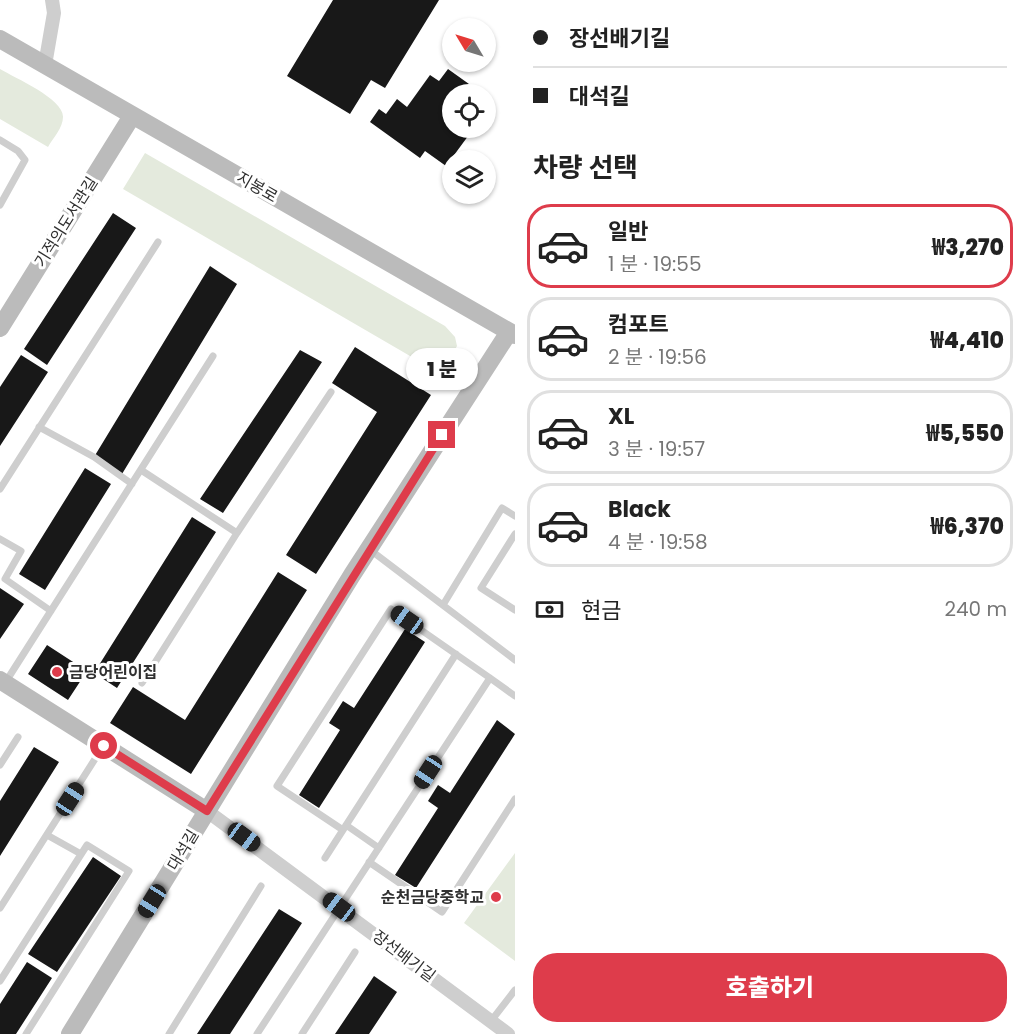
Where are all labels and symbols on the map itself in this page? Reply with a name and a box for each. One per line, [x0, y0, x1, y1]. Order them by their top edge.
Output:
north arrow [442, 18, 496, 72]
street label: 지봉로 [232, 166, 282, 208]
street label: 기적의도서관길 [29, 172, 103, 272]
callout: 1 분 [406, 348, 478, 390]
route end [428, 421, 455, 448]
car [387, 602, 427, 638]
place label: 금당어린이집 [69, 661, 157, 684]
marker: 금당어린이집 [50, 665, 64, 679]
route start [90, 732, 117, 759]
car [411, 752, 445, 792]
car [53, 779, 87, 819]
car [224, 819, 264, 855]
street label: 대석길 [162, 825, 204, 875]
car [135, 881, 169, 921]
place label: 순천금당중학교 [381, 886, 484, 909]
car [319, 889, 359, 925]
marker: 순천금당중학교 [489, 890, 503, 904]
street label: 장선배기길 [368, 925, 440, 987]

